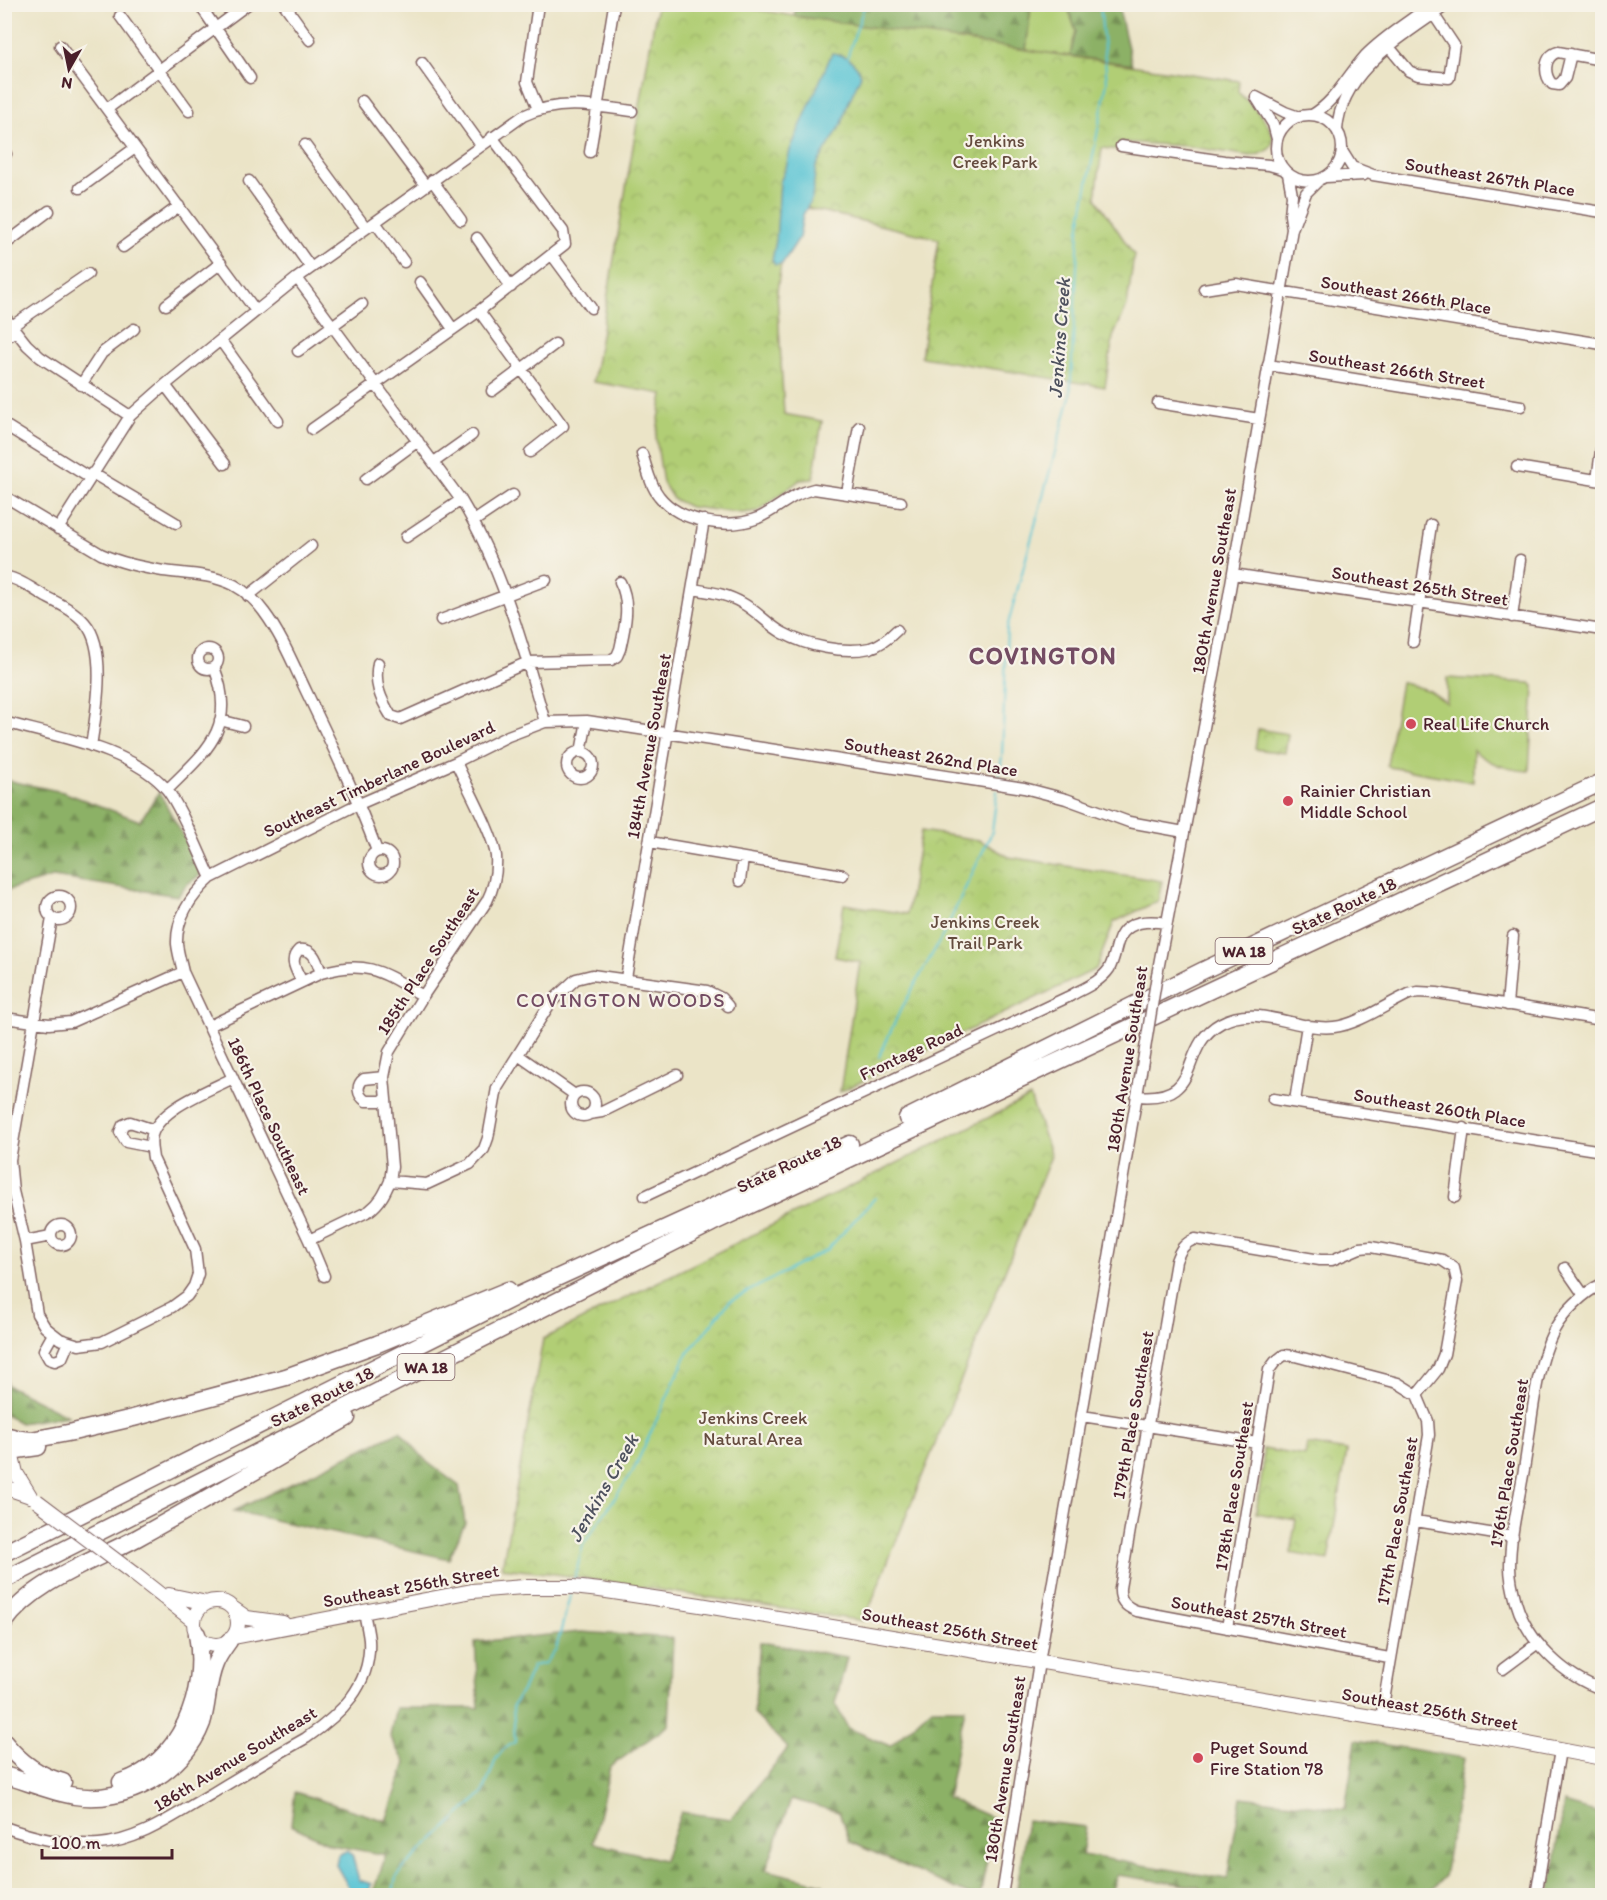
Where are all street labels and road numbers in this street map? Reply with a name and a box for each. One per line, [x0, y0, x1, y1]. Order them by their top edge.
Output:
street label: Southeast 267th Place [1403, 153, 1577, 201]
street label: Southeast 266th Place [1319, 271, 1493, 319]
street label: Southeast 266th Street [1307, 344, 1487, 394]
street label: 180th Avenue Southeast [1187, 486, 1241, 676]
street label: Southeast 265th Street [1330, 561, 1510, 611]
street label: 184th Avenue Southeast [622, 651, 676, 841]
street label: Southeast Timberlane Boulevard [260, 716, 498, 842]
street label: Southeast 262nd Place [843, 732, 1019, 782]
street label: State Route 18 [1288, 872, 1400, 940]
street label: 185th Place Southeast [372, 883, 484, 1039]
road number: WA 18 [1216, 938, 1272, 964]
street label: 180th Avenue Southeast [1101, 964, 1153, 1154]
street label: Frontage Road [856, 1018, 966, 1085]
street label: 186th Place Southeast [223, 1034, 315, 1199]
street label: Southeast 260th Place [1352, 1084, 1528, 1132]
street label: State Route 18 [733, 1130, 845, 1198]
street label: 179th Place Southeast [1107, 1329, 1159, 1501]
road number: WA 18 [398, 1354, 454, 1380]
street label: State Route 18 [266, 1361, 378, 1433]
street label: 176th Place Southeast [1485, 1377, 1533, 1549]
street label: 178th Place Southeast [1210, 1400, 1258, 1572]
street label: 177th Place Southeast [1371, 1435, 1423, 1607]
street label: Southeast 256th Street [321, 1560, 501, 1612]
street label: Southeast 257th Street [1170, 1591, 1349, 1643]
street label: Southeast 256th Street [860, 1603, 1040, 1655]
street label: 180th Avenue Southeast [979, 1674, 1031, 1864]
street label: Southeast 256th Street [1340, 1683, 1520, 1735]
street label: 186th Avenue Southeast [149, 1701, 321, 1817]

